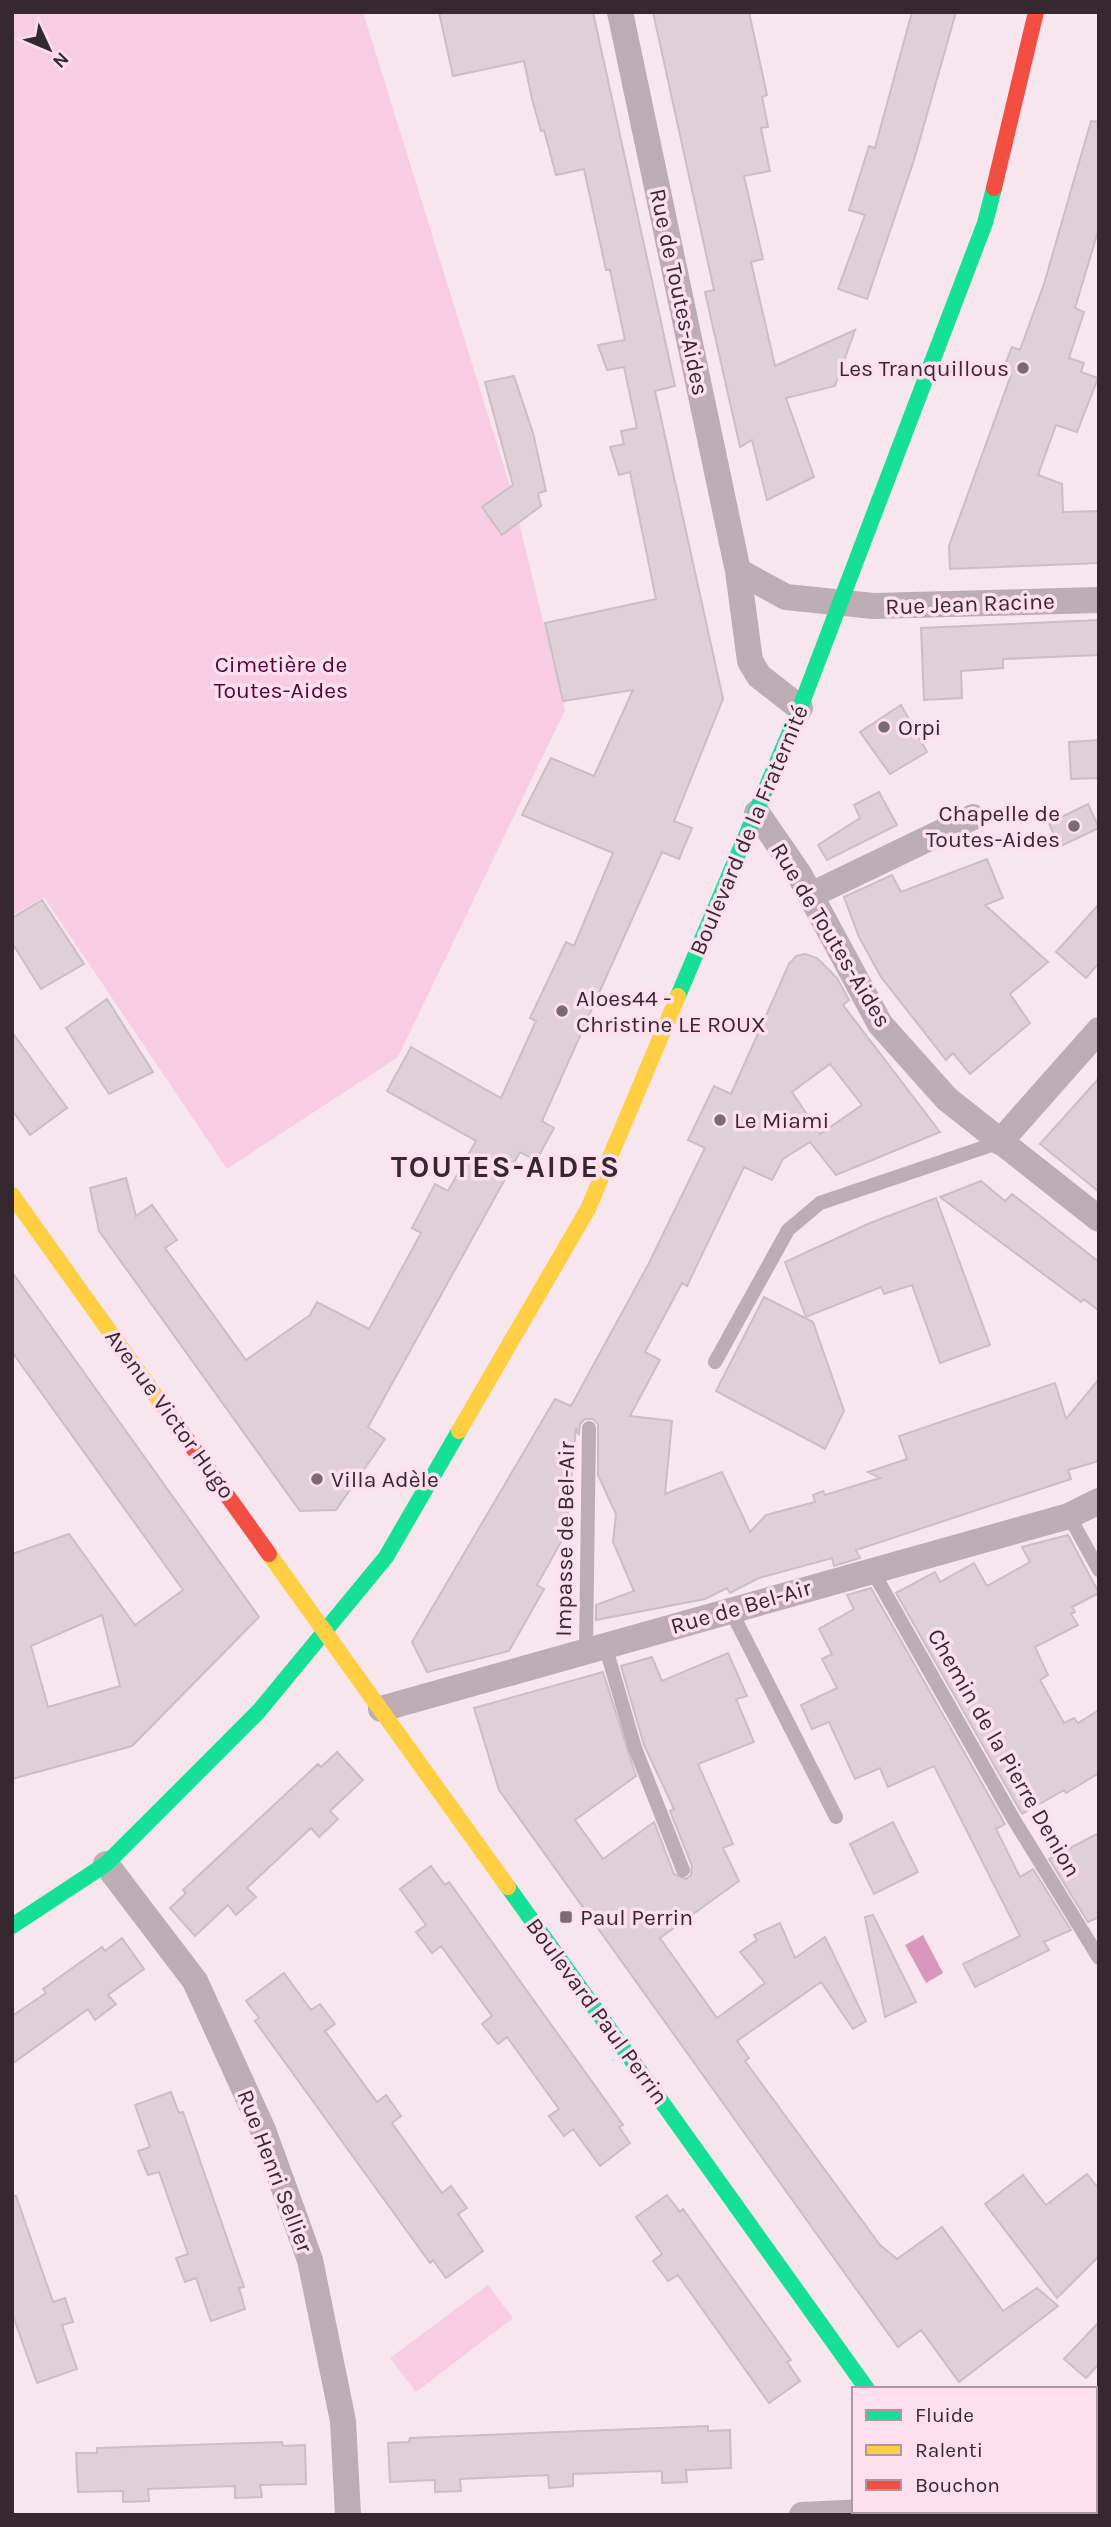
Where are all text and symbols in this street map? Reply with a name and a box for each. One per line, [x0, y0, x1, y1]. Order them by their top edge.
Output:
north arrow [14, 14, 84, 84]
text: N [48, 48, 73, 73]
street label: Rue de Toutes-Aides [644, 186, 714, 398]
place label: Les Tranquillous [839, 355, 1009, 382]
marker: Les Tranquillous [1015, 360, 1031, 376]
street label: Rue Jean Racine [885, 588, 1055, 620]
park label: Cimetière de Toutes-Aides [214, 651, 348, 704]
street label: Boulevard de la Fraternité [684, 701, 814, 959]
place label: Orpi [898, 714, 941, 741]
marker: Orpi [876, 719, 892, 735]
place label: Chapelle de Toutes-Aides [926, 800, 1060, 853]
marker: Chapelle de Toutes-Aides [1066, 818, 1082, 834]
street label: Rue de Toutes-Aides [765, 838, 897, 1032]
place label: Aloes44 - Christine LE ROUX [576, 985, 766, 1038]
marker: Aloes44 - Christine LE ROUX [554, 1003, 570, 1019]
place label: Le Miami [734, 1107, 829, 1134]
marker: Le Miami [712, 1112, 728, 1128]
district label: TOUTES-AIDES [391, 1149, 621, 1185]
street label: Avenue Victor Hugo [100, 1324, 240, 1504]
street label: Impasse de Bel-Air [550, 1440, 580, 1637]
place label: Villa Adèle [331, 1466, 439, 1493]
marker: Villa Adèle [309, 1471, 325, 1487]
street label: Rue de Bel-Air [668, 1574, 815, 1640]
street label: Chemin de la Pierre Denion [922, 1624, 1086, 1882]
place label: Paul Perrin [580, 1904, 693, 1931]
marker: Paul Perrin [558, 1909, 574, 1925]
street label: Boulevard Paul Perrin [520, 1913, 674, 2109]
street label: Rue Henri Sellier [231, 2086, 319, 2257]
legend [852, 2387, 1097, 2513]
text: Fluide [915, 2403, 974, 2427]
text: Ralenti [915, 2438, 983, 2462]
text: Bouchon [915, 2473, 1000, 2497]

